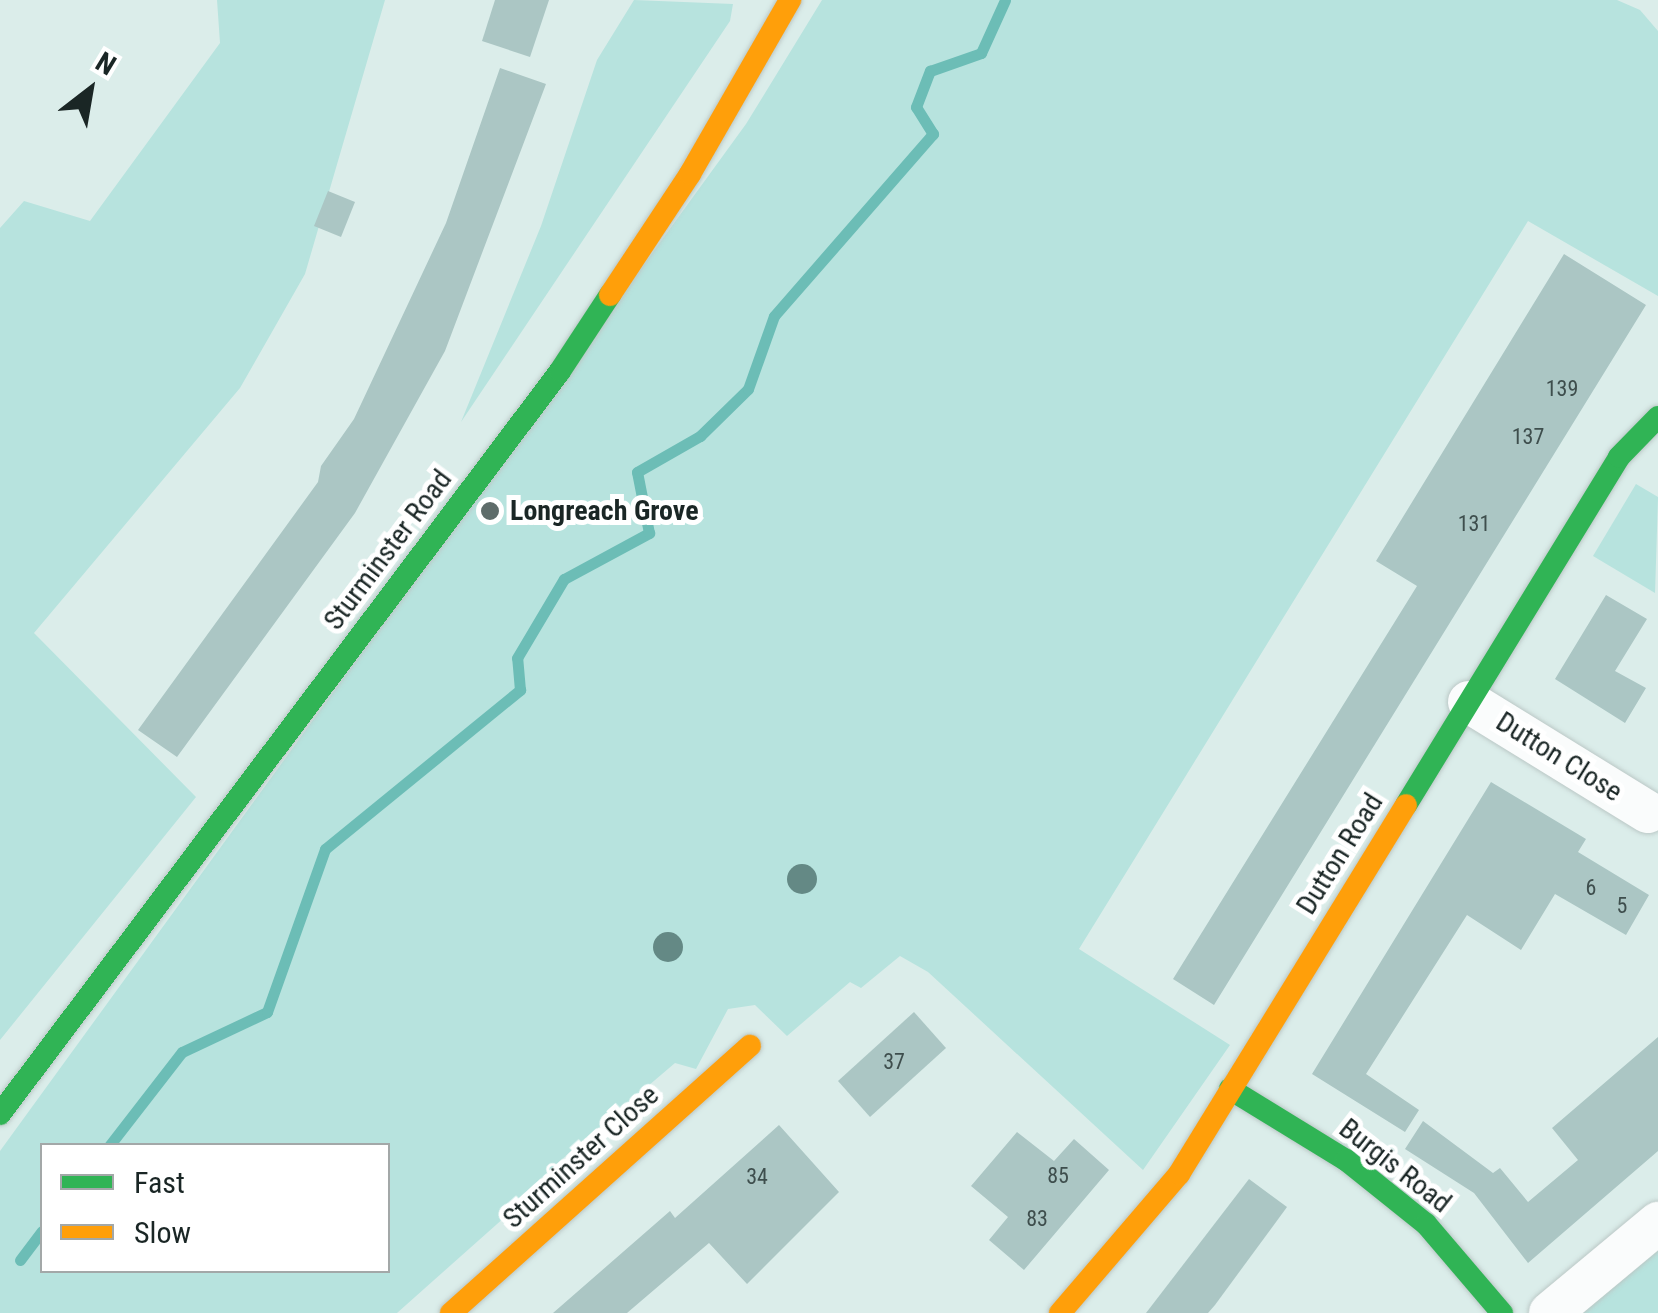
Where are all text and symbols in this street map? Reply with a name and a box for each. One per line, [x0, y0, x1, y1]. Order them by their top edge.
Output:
north arrow [40, 40, 140, 140]
text: N [90, 45, 122, 82]
house number: 139 [1546, 376, 1578, 402]
house number: 137 [1512, 424, 1544, 450]
street label: Sturminster Road [317, 464, 459, 636]
place label: Longreach Grove [510, 494, 699, 528]
marker: Longreach Grove [479, 500, 501, 522]
house number: 131 [1458, 511, 1490, 537]
street label: Dutton Close [1490, 705, 1628, 809]
street label: Dutton Road [1290, 787, 1390, 921]
house number: 6 [1586, 875, 1596, 901]
house number: 5 [1617, 893, 1627, 919]
house number: 37 [883, 1049, 905, 1075]
street label: Sturminster Close [496, 1078, 666, 1236]
street label: Burgis Road [1332, 1112, 1458, 1220]
legend [40, 1143, 390, 1273]
house number: 85 [1047, 1163, 1069, 1189]
house number: 34 [746, 1164, 768, 1190]
text: Fast [134, 1165, 185, 1200]
house number: 83 [1026, 1206, 1048, 1232]
text: Slow [134, 1215, 191, 1250]

